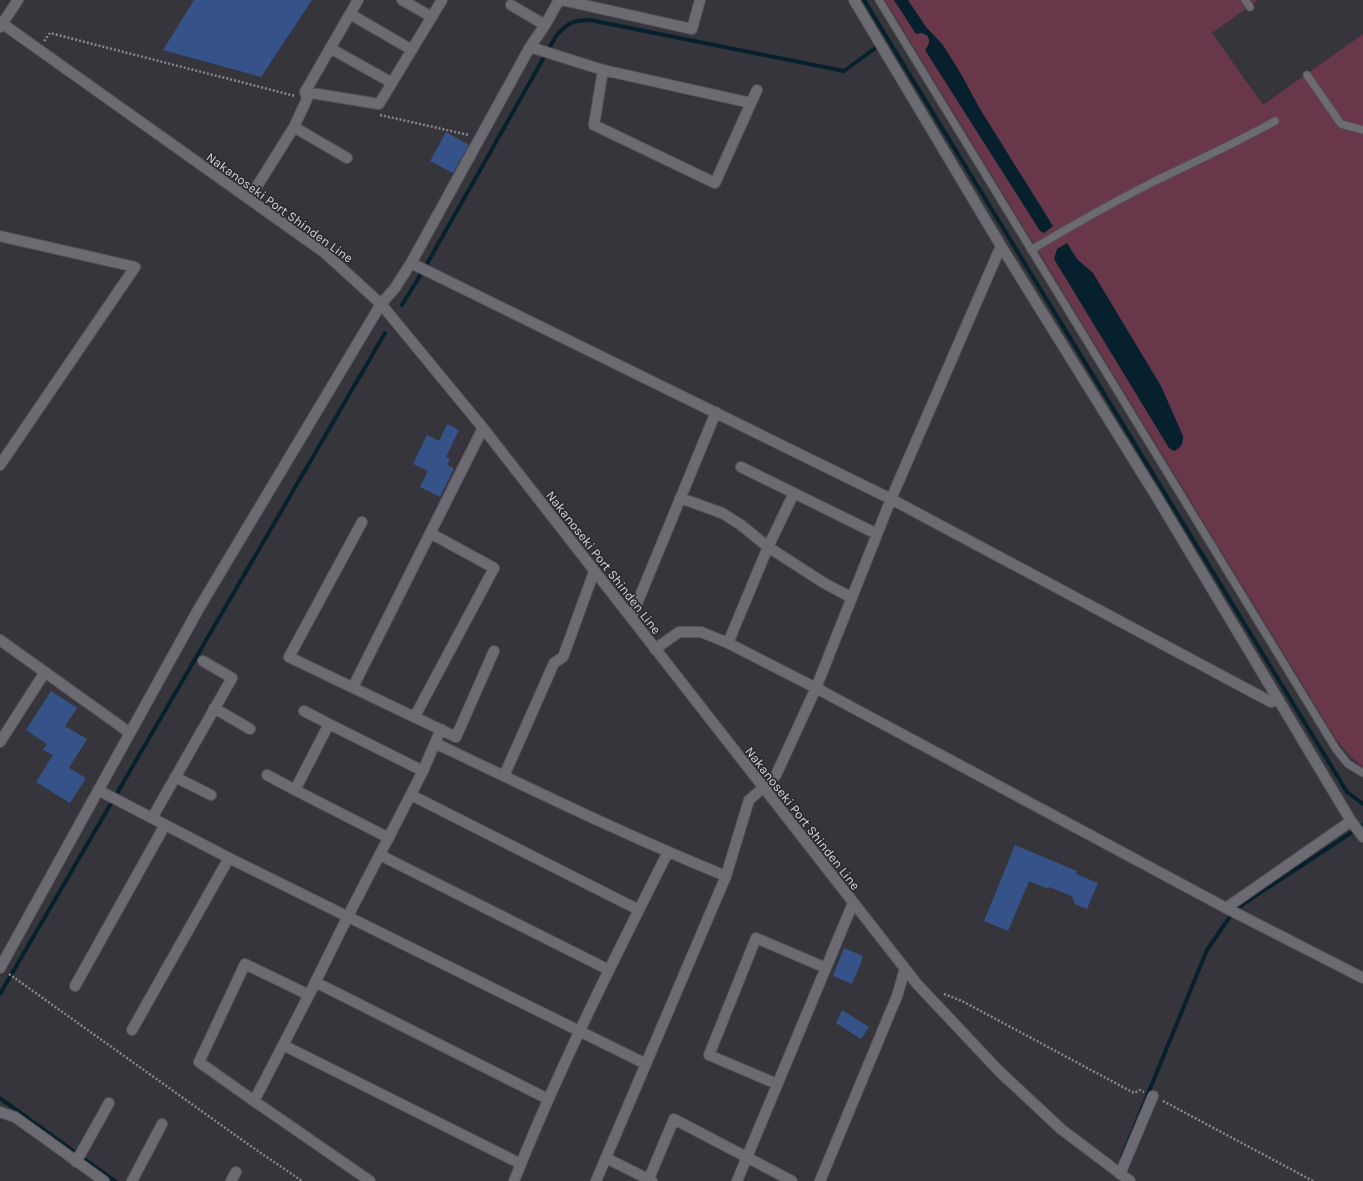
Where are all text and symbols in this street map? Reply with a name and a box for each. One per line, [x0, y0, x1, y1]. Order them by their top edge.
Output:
street label: Nakanoseki Port Shinden Line [204, 149, 356, 266]
street label: Nakanoseki Port Shinden Line [543, 488, 664, 637]
street label: Nakanoseki Port Shinden Line [742, 744, 863, 893]

